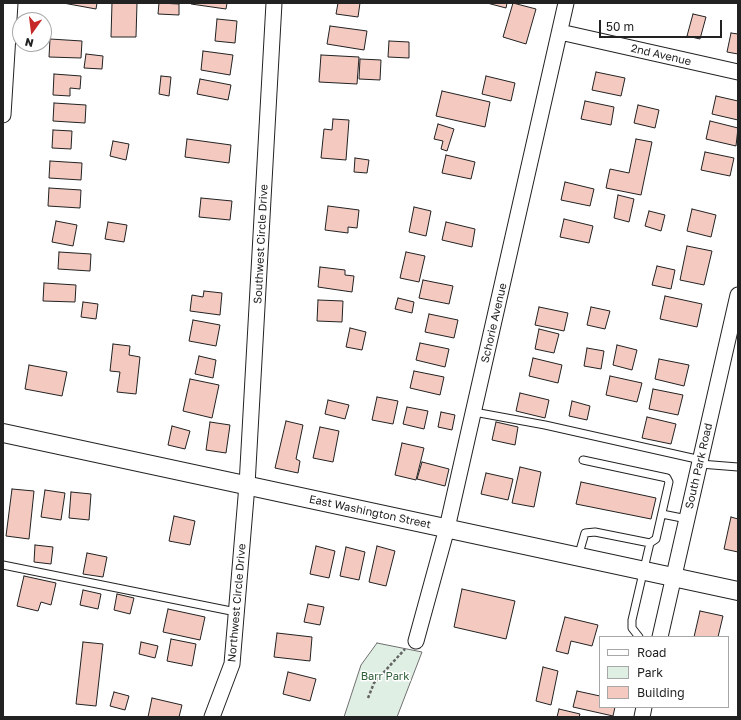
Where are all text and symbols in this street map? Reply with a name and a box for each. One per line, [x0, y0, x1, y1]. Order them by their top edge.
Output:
north arrow [12, 12, 52, 52]
scale bar [601, 12, 724, 38]
text: 50 m [606, 19, 634, 34]
text: N [24, 36, 35, 50]
street label: 2nd Avenue [630, 42, 692, 68]
street label: Southwest Circle Drive [251, 184, 271, 304]
street label: Schorie Avenue [478, 282, 510, 364]
street label: South Park Road [683, 422, 715, 510]
street label: East Washington Street [308, 493, 432, 531]
street label: Northwest Circle Drive [225, 543, 249, 663]
legend [599, 636, 729, 708]
text: Road [637, 645, 666, 660]
text: Park [637, 665, 663, 680]
park label: Barr Park [361, 670, 409, 684]
text: Building [637, 685, 685, 700]

